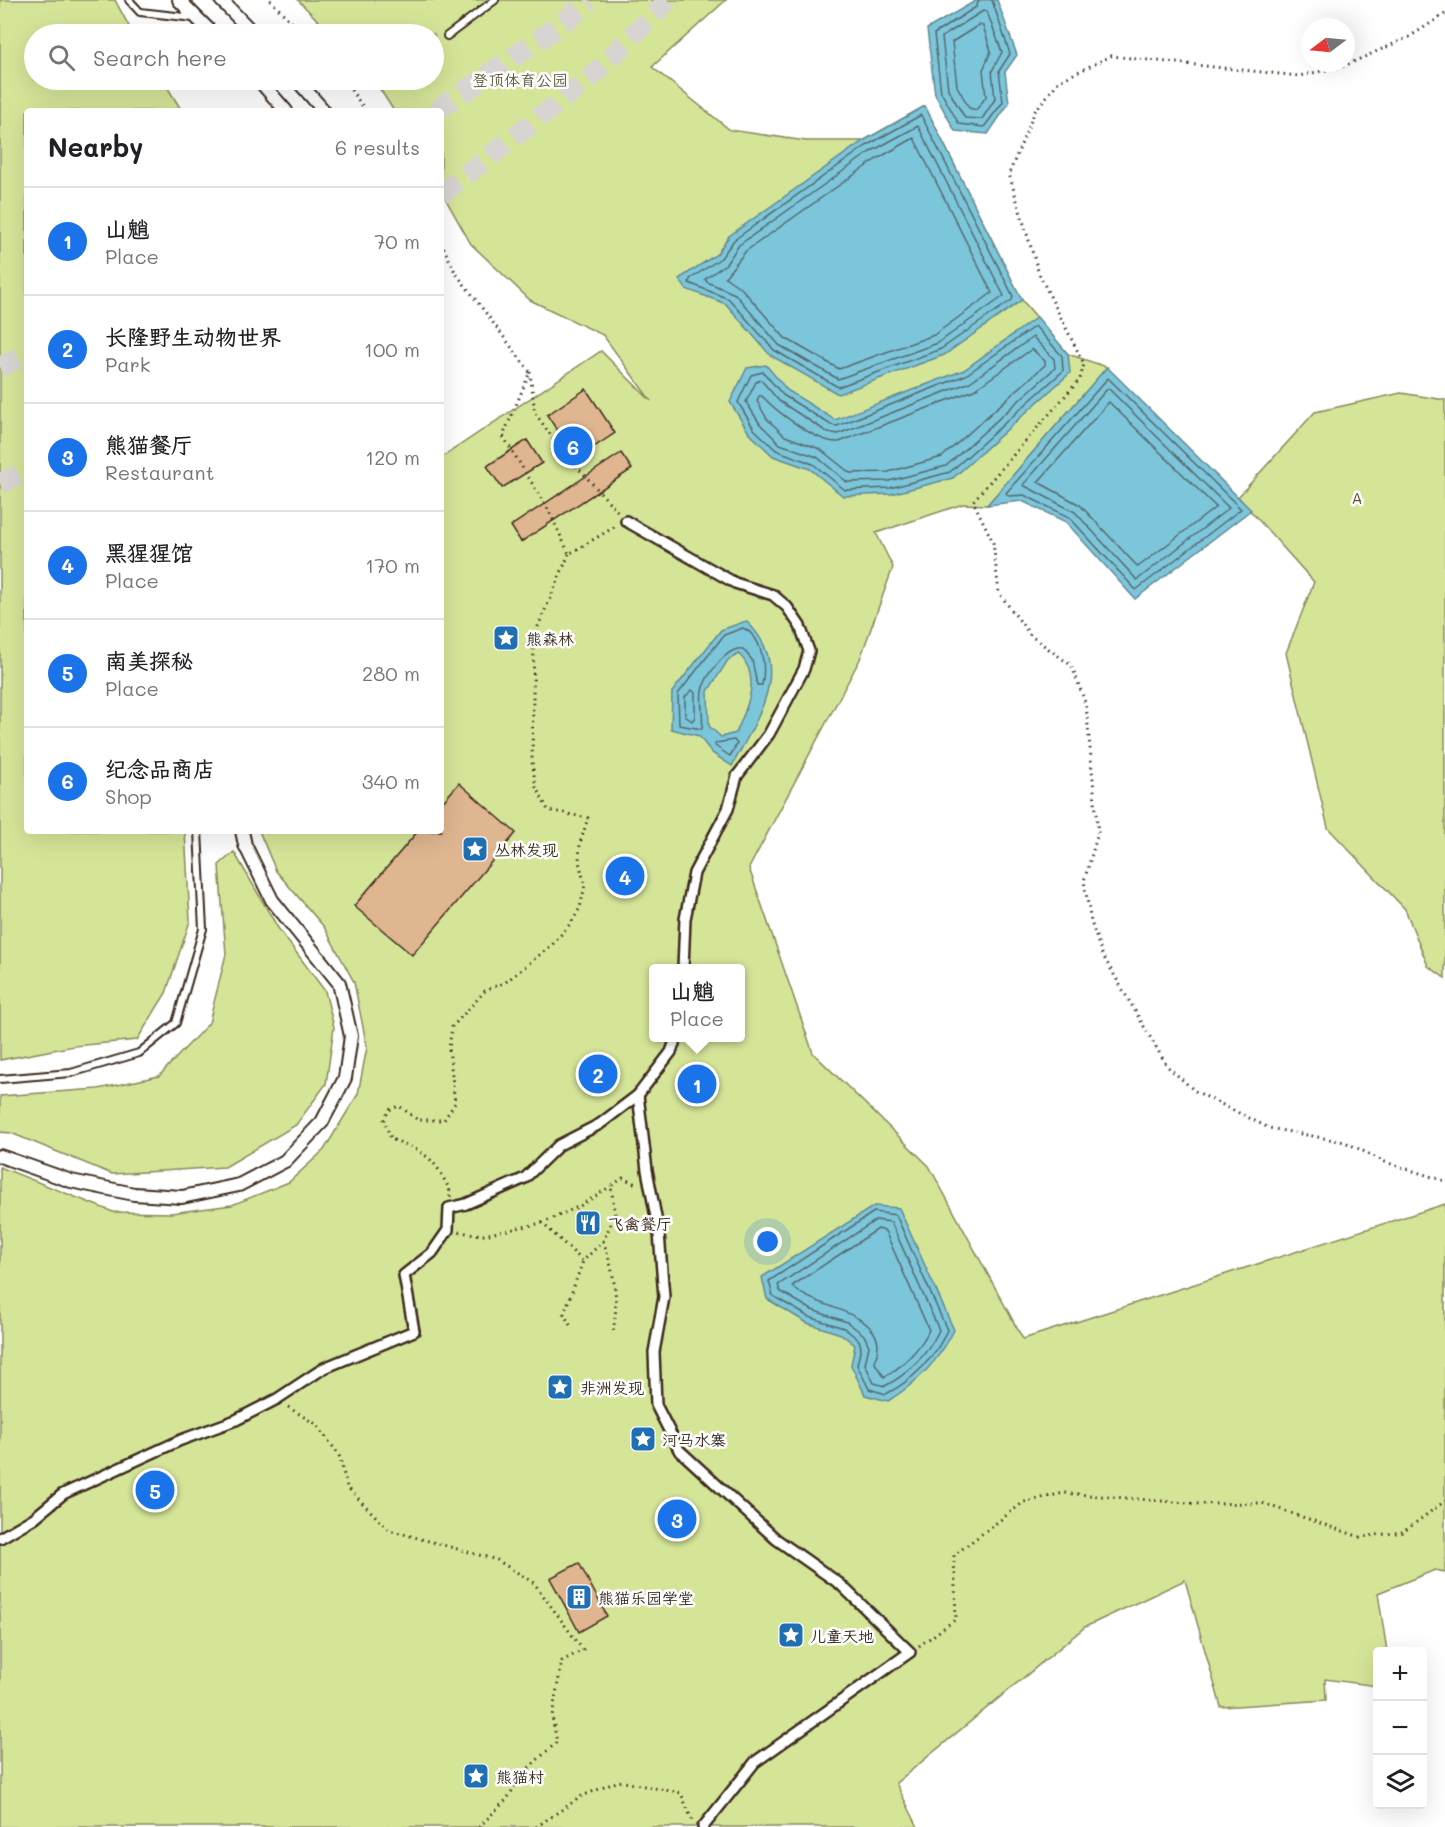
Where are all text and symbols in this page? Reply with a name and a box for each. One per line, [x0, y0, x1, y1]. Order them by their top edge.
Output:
north arrow [1301, 18, 1355, 72]
search box [24, 24, 444, 90]
icon: search [45, 41, 78, 74]
text: Search here [93, 43, 227, 72]
park label: 登顶体育公园 [472, 69, 568, 90]
text: Nearby [48, 130, 143, 164]
text: 6 results [335, 134, 420, 160]
text: 山魈 [105, 214, 149, 243]
text: 1 [63, 228, 72, 254]
text: 70 m [374, 228, 420, 254]
text: Place [105, 243, 159, 269]
text: 长隆野生动物世界 [105, 322, 281, 351]
text: 2 [62, 336, 73, 362]
text: 100 m [364, 336, 420, 362]
text: Park [105, 351, 150, 377]
pin: 6 [554, 424, 592, 468]
text: 熊猫餐厅 [105, 430, 193, 459]
text: 3 [62, 444, 74, 470]
text: 120 m [365, 444, 420, 470]
text: Restaurant [105, 459, 215, 485]
park label: A [1351, 487, 1363, 508]
text: 黑猩猩馆 [105, 538, 193, 567]
text: 4 [61, 552, 74, 578]
text: 170 m [365, 552, 420, 578]
text: Place [105, 567, 159, 593]
place icon: 熊森林 [491, 623, 521, 653]
place label: 熊森林 [526, 628, 574, 649]
text: 南美探秘 [105, 646, 193, 675]
text: 5 [62, 660, 73, 686]
text: 280 m [362, 660, 420, 686]
text: Place [105, 675, 159, 701]
text: 纪念品商店 [105, 754, 215, 783]
text: 6 [61, 768, 74, 794]
text: 340 m [362, 768, 420, 794]
text: Shop [105, 783, 152, 809]
place icon: 丛林发现 [460, 834, 490, 864]
place label: 丛林发现 [494, 839, 558, 860]
pin: 4 [606, 854, 644, 898]
popup [649, 964, 745, 1042]
text: 山魈 [670, 976, 714, 1005]
text: Place [670, 1005, 724, 1031]
pin: 2 [578, 1052, 618, 1096]
pin: 1 [678, 1062, 716, 1106]
restaurant icon: 飞禽餐厅 [573, 1208, 603, 1238]
place label: 飞禽餐厅 [608, 1213, 672, 1234]
your location [753, 1227, 782, 1256]
place icon: 非洲发现 [545, 1372, 575, 1402]
place label: 非洲发现 [580, 1377, 644, 1398]
place icon: 河马水寨 [628, 1424, 658, 1454]
place label: 河马水寨 [662, 1429, 726, 1450]
pin: 5 [136, 1468, 174, 1512]
pin: 3 [658, 1496, 696, 1541]
building icon: 熊猫乐园学堂 [564, 1582, 594, 1612]
place label: 熊猫乐园学堂 [598, 1587, 694, 1608]
place icon: 儿童天地 [776, 1620, 806, 1650]
place label: 儿童天地 [810, 1625, 874, 1646]
map controls [1373, 1647, 1427, 1809]
button: + [1373, 1647, 1427, 1701]
button: − [1373, 1701, 1427, 1755]
button: layers [1373, 1755, 1427, 1809]
place icon: 熊猫村 [461, 1761, 491, 1791]
place label: 熊猫村 [496, 1766, 544, 1787]

